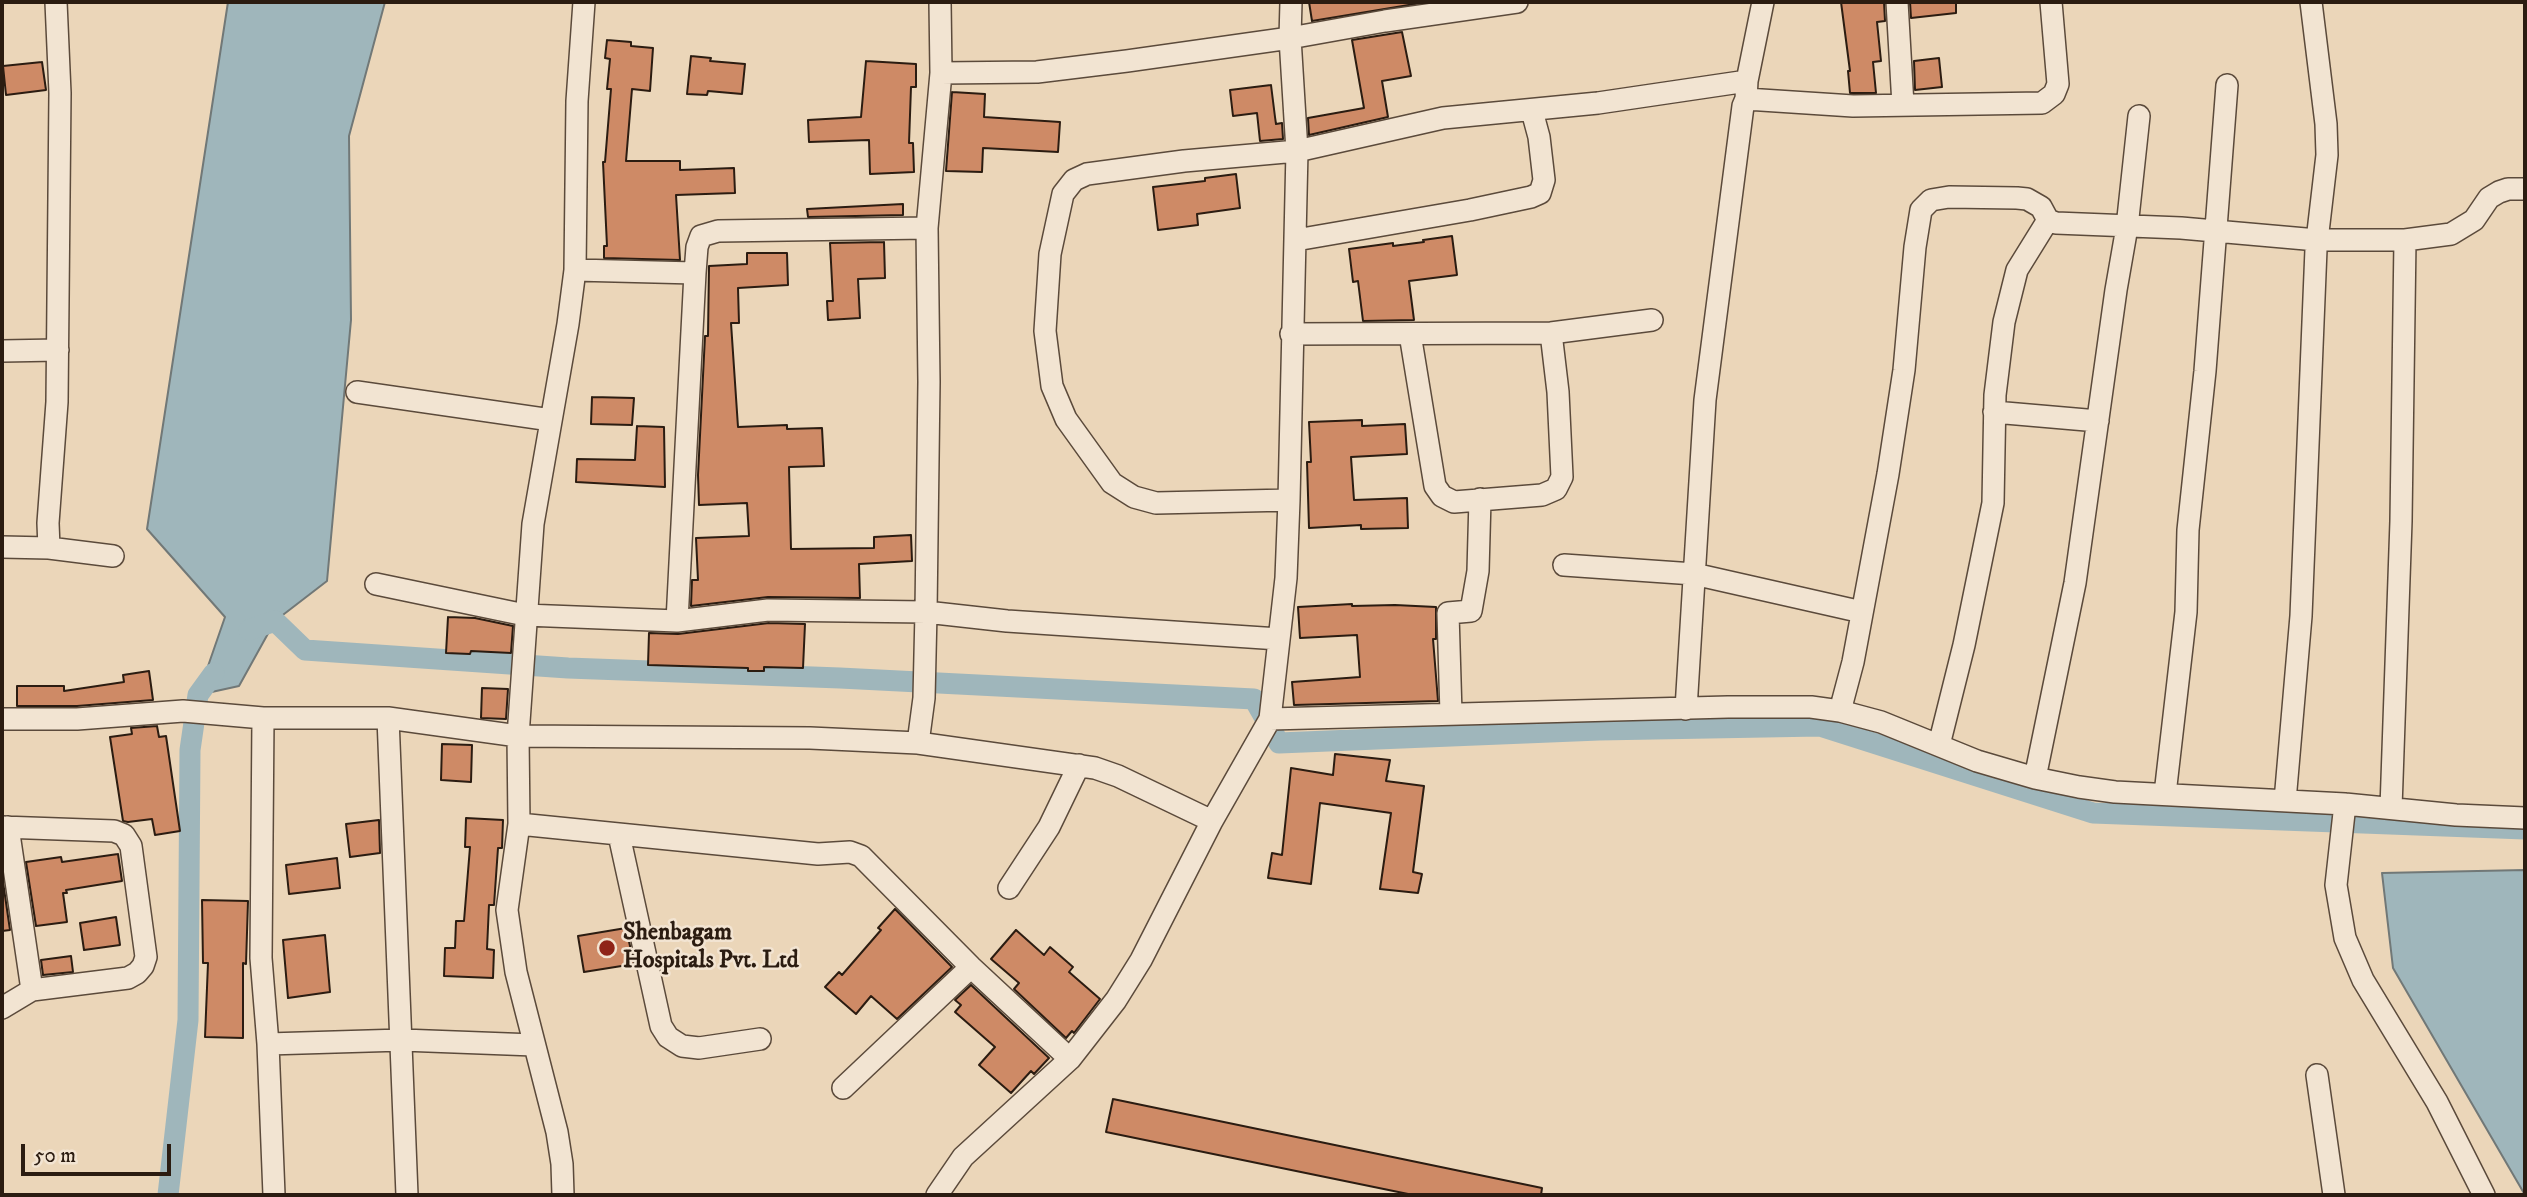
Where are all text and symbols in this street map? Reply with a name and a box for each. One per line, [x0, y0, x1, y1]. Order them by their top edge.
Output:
place label: Shenbagam Hospitals Pvt. Ltd [623, 920, 799, 976]
marker: Shenbagam Hospitals Pvt. Ltd [597, 938, 617, 958]
scale bar [24, 1130, 175, 1174]
text: 50 m [34, 1143, 76, 1169]

